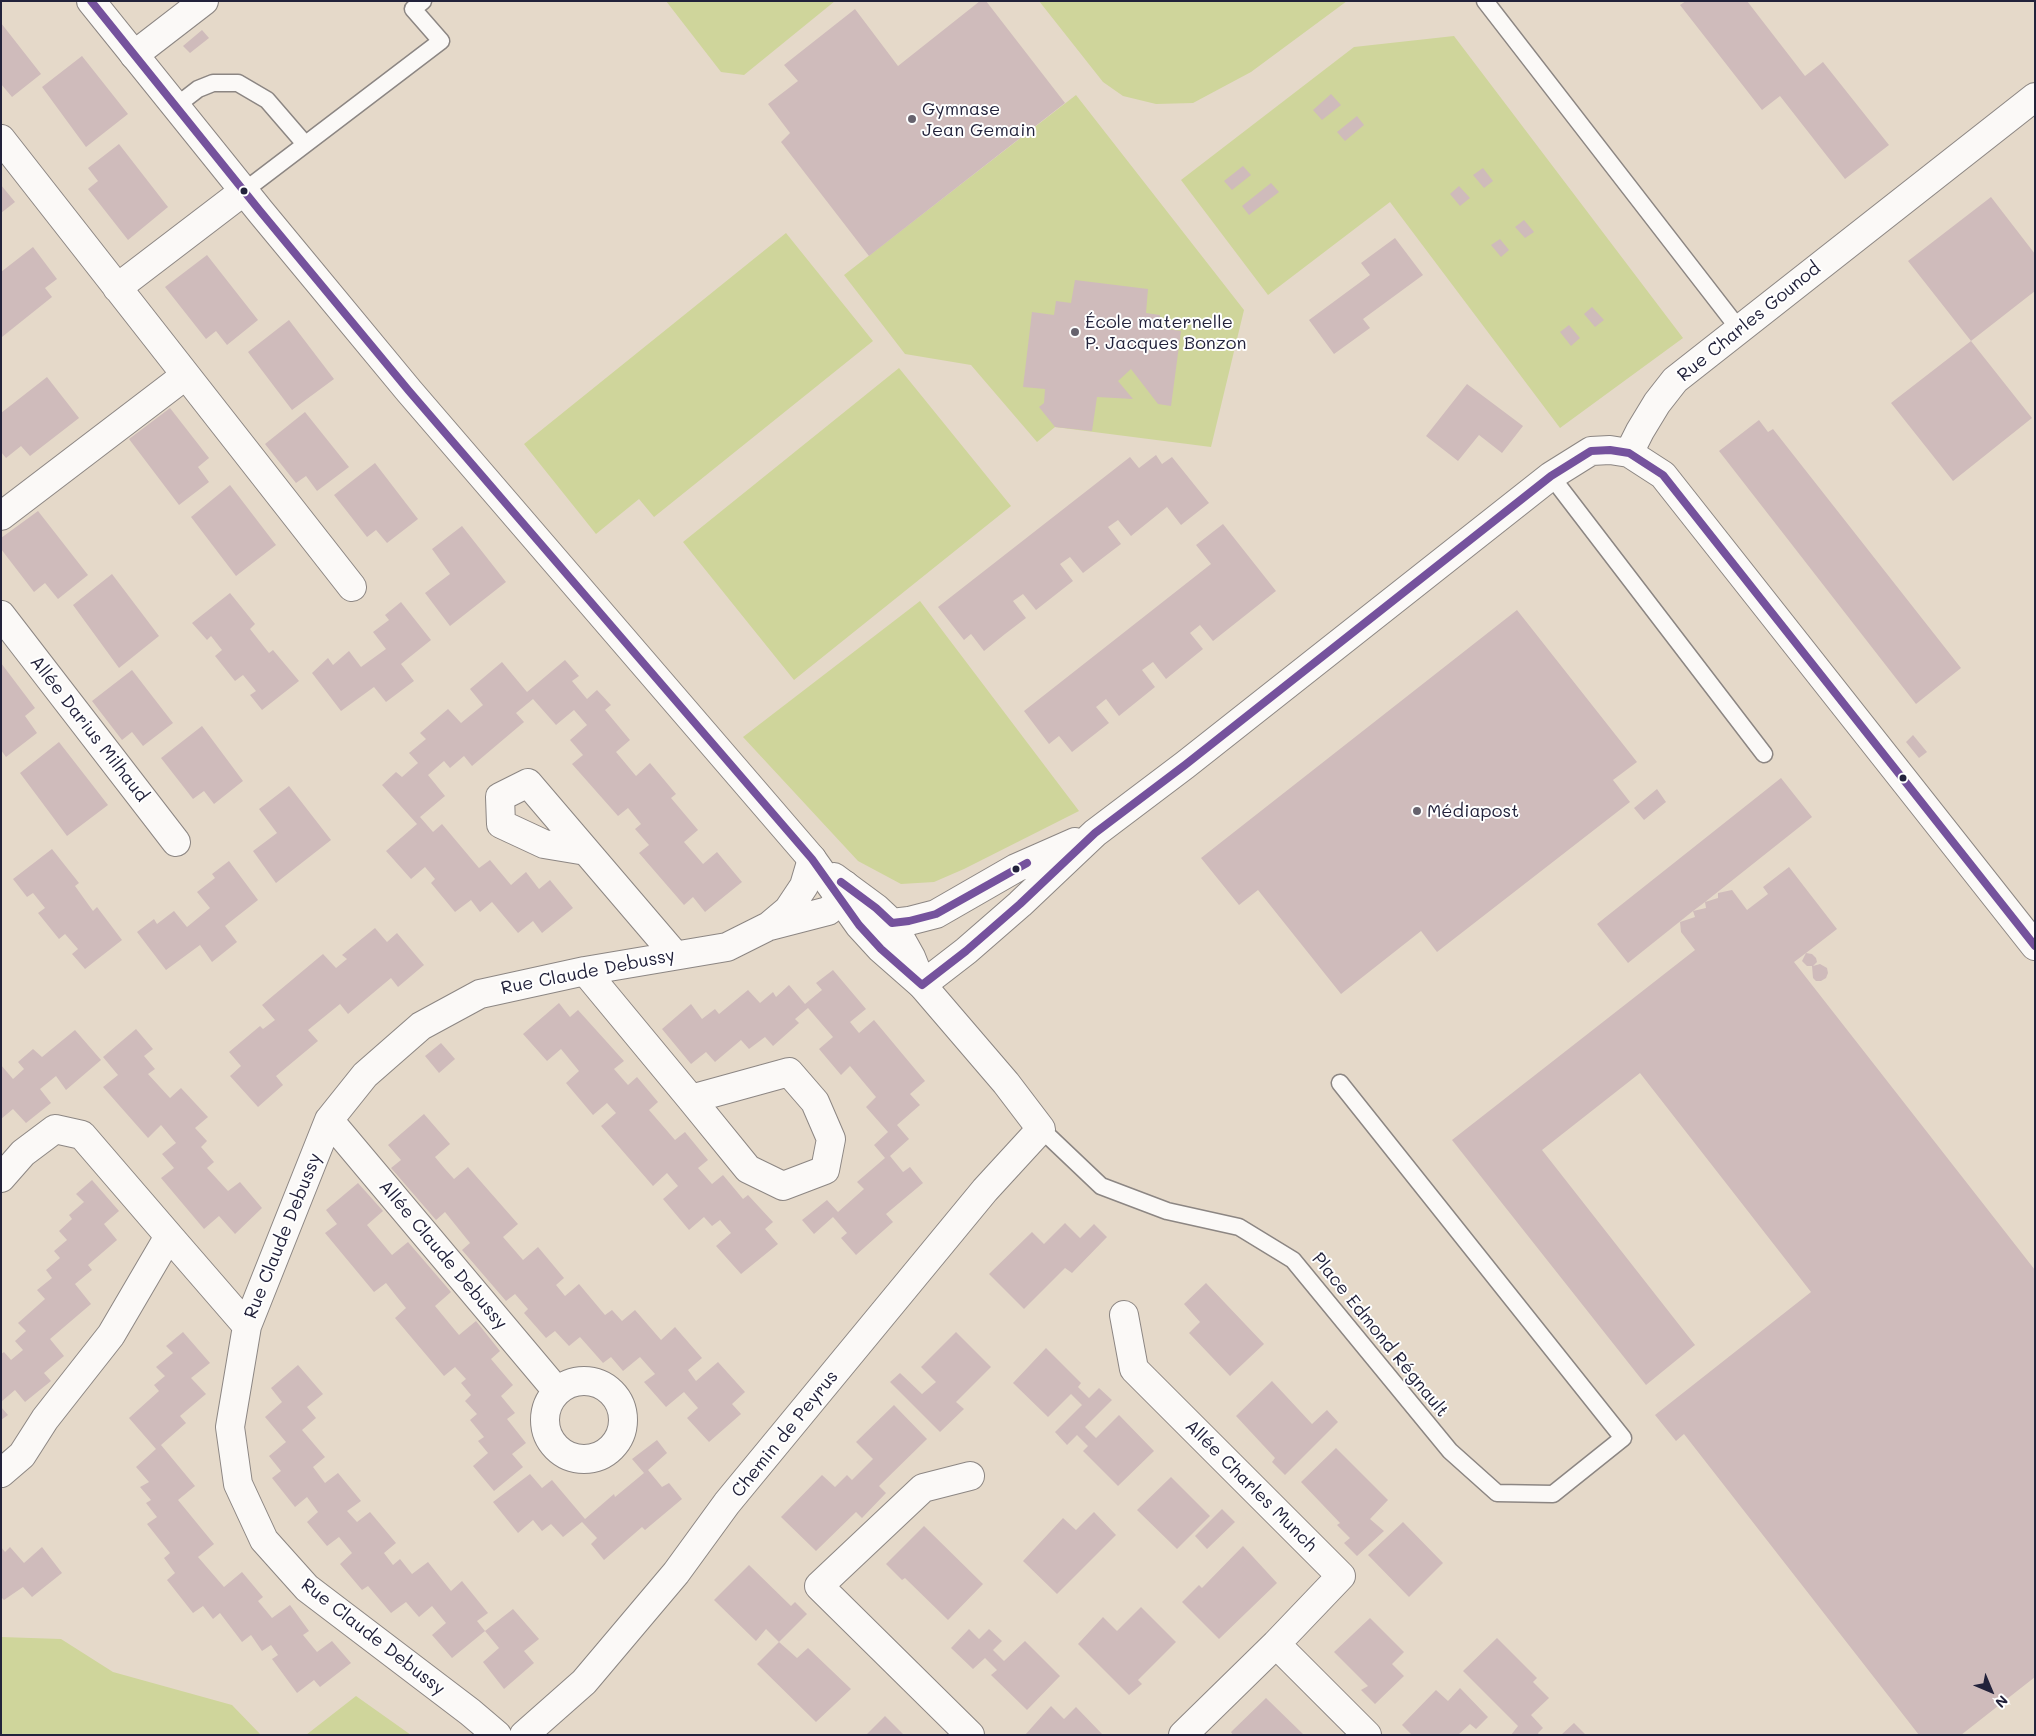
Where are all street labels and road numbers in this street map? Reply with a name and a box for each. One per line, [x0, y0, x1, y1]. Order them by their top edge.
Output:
street label: Rue Charles Gounod [1673, 258, 1825, 386]
street label: Allée Darius Milhaud [25, 652, 153, 806]
street label: Rue Claude Debussy [499, 945, 677, 999]
street label: Rue Claude Debussy [240, 1150, 326, 1322]
street label: Allée Claude Debussy [374, 1176, 512, 1334]
street label: Place Edmond Régnault [1307, 1249, 1453, 1421]
street label: Chemin de Peyrus [727, 1366, 843, 1502]
street label: Allée Charles Munch [1180, 1415, 1322, 1557]
street label: Rue Claude Debussy [297, 1574, 449, 1700]

